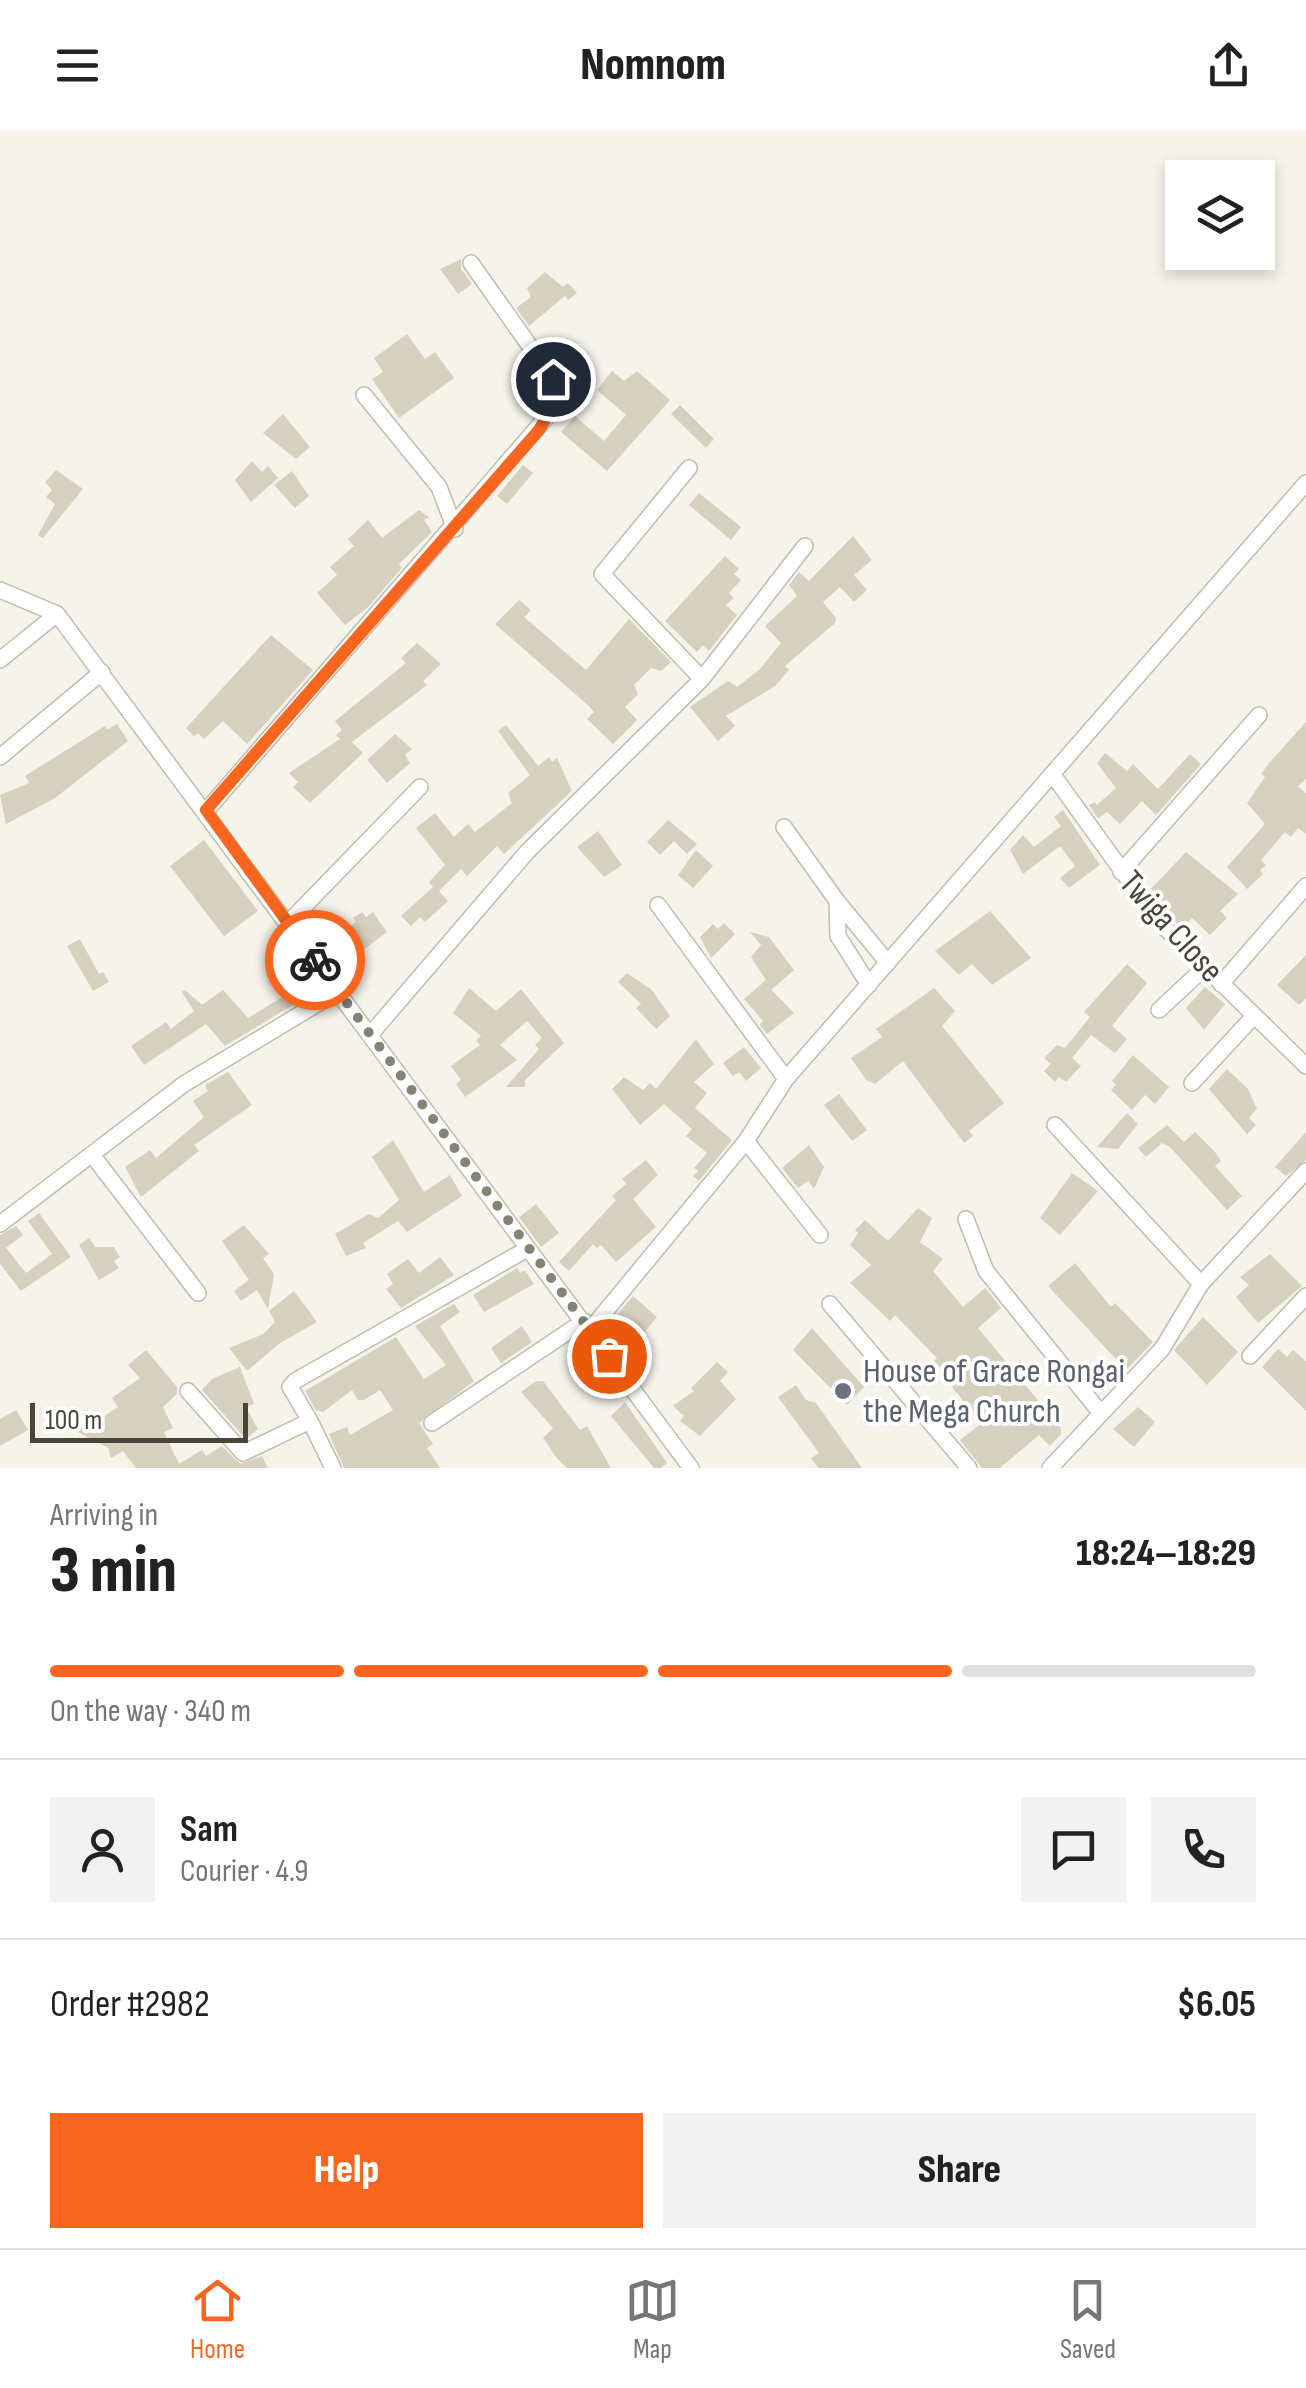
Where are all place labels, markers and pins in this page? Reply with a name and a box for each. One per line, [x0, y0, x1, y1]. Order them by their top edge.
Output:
pin [511, 337, 596, 422]
pin [567, 1314, 652, 1399]
place label: House of Grace Rongai the Mega Church [863, 1350, 1125, 1433]
marker: House of Grace Rongai the Mega Church [832, 1380, 854, 1402]

